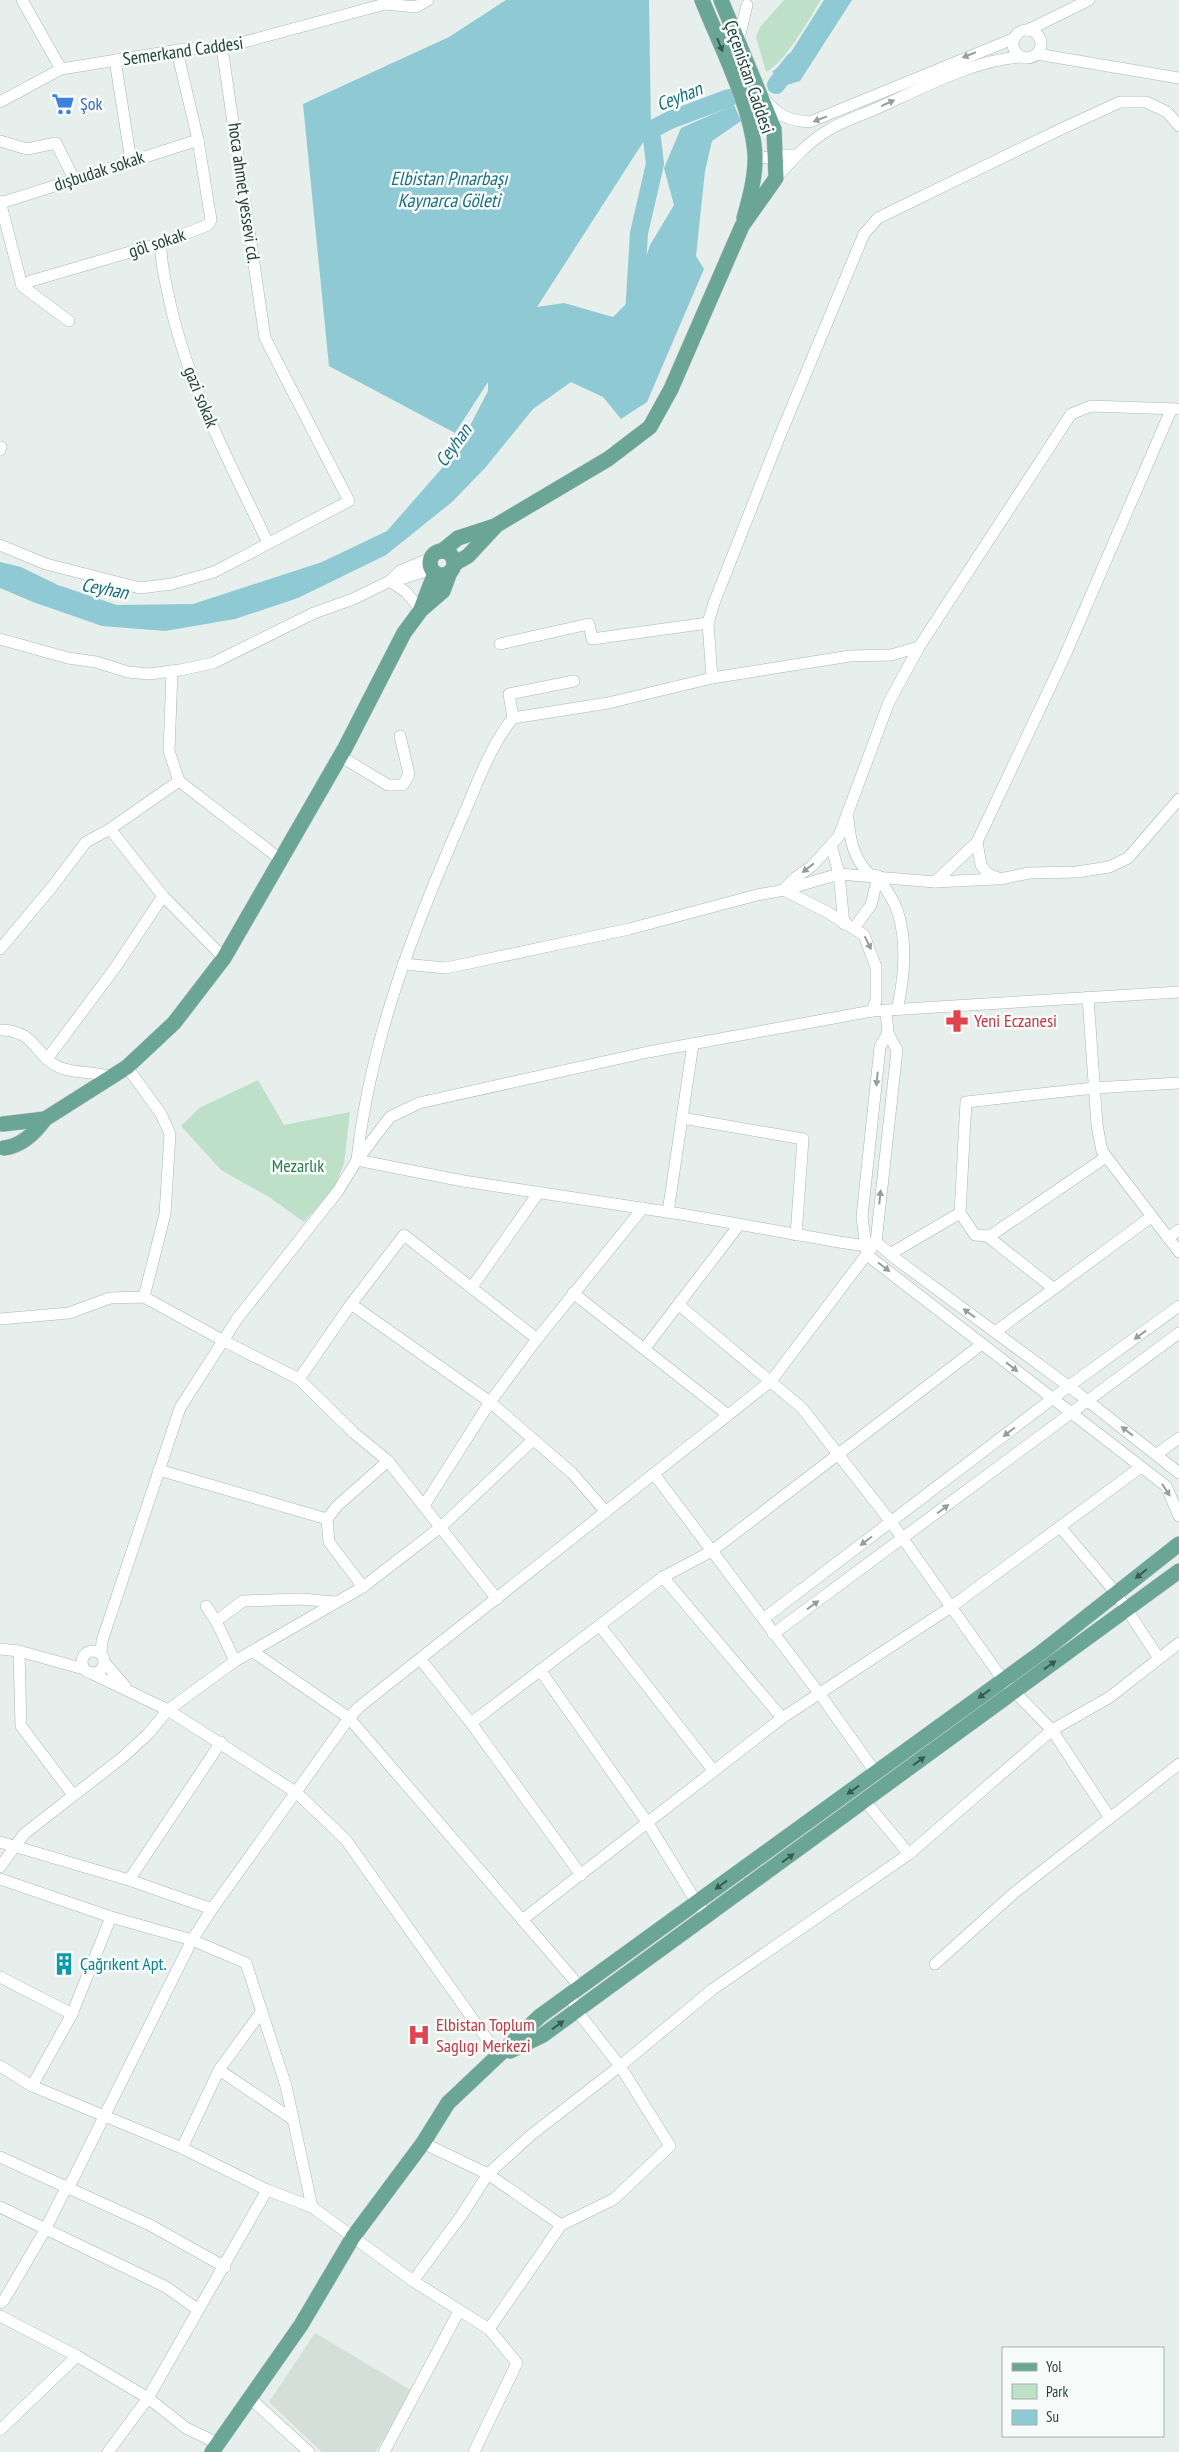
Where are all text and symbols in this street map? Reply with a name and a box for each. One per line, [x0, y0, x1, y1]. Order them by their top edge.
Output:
street label: Çeçenistan Caddesi [719, 17, 780, 137]
street label: Semerkand Caddesi [121, 31, 245, 70]
one-way arrow [716, 38, 724, 53]
one-way arrow [961, 51, 976, 59]
water label: Ceyhan [653, 75, 707, 116]
supermarket icon: Şok [50, 91, 76, 117]
place label: Şok [80, 92, 102, 115]
one-way arrow [881, 99, 895, 107]
one-way arrow [812, 116, 827, 123]
street label: hoca ahmet yessevi cd. [223, 121, 266, 265]
street label: dışbudak sokak [51, 145, 147, 196]
water label: Elbistan Pınarbaşı Kaynarca Göleti [391, 166, 509, 212]
street label: göl sokak [125, 223, 188, 263]
street label: gazi sokak [179, 363, 224, 431]
water label: Ceyhan [429, 418, 478, 471]
water label: Ceyhan [80, 572, 132, 605]
one-way arrow [802, 863, 815, 873]
one-way arrow [864, 936, 872, 950]
pharmacy icon: Yeni Eczanesi [944, 1008, 970, 1034]
place label: Yeni Eczanesi [974, 1009, 1057, 1032]
one-way arrow [873, 1072, 881, 1088]
park label: Mezarlık [272, 1154, 324, 1177]
one-way arrow [877, 1189, 885, 1205]
one-way arrow [877, 1262, 890, 1273]
one-way arrow [962, 1308, 976, 1318]
one-way arrow [1133, 1330, 1146, 1340]
one-way arrow [1005, 1362, 1019, 1372]
one-way arrow [1121, 1426, 1134, 1437]
one-way arrow [1002, 1427, 1016, 1437]
one-way arrow [1161, 1483, 1170, 1497]
one-way arrow [936, 1503, 949, 1514]
one-way arrow [859, 1536, 873, 1546]
one-way arrow [1134, 1568, 1147, 1579]
one-way arrow [806, 1600, 820, 1610]
one-way arrow [1043, 1660, 1057, 1670]
one-way arrow [978, 1688, 991, 1699]
one-way arrow [912, 1756, 925, 1767]
one-way arrow [846, 1784, 859, 1794]
one-way arrow [781, 1853, 795, 1863]
one-way arrow [715, 1880, 728, 1891]
building icon: Çağrıkent Apt. [51, 1951, 77, 1977]
place label: Çağrıkent Apt. [80, 1952, 167, 1975]
place label: Elbistan Toplum Saglıgı Merkezi [436, 2013, 535, 2057]
one-way arrow [551, 2020, 564, 2030]
hospital icon: Elbistan Toplum Saglıgı Merkezi [406, 2022, 432, 2048]
legend [1002, 2347, 1164, 2437]
text: Yol [1046, 2357, 1062, 2376]
text: Park [1046, 2382, 1068, 2401]
text: Su [1046, 2407, 1059, 2426]

